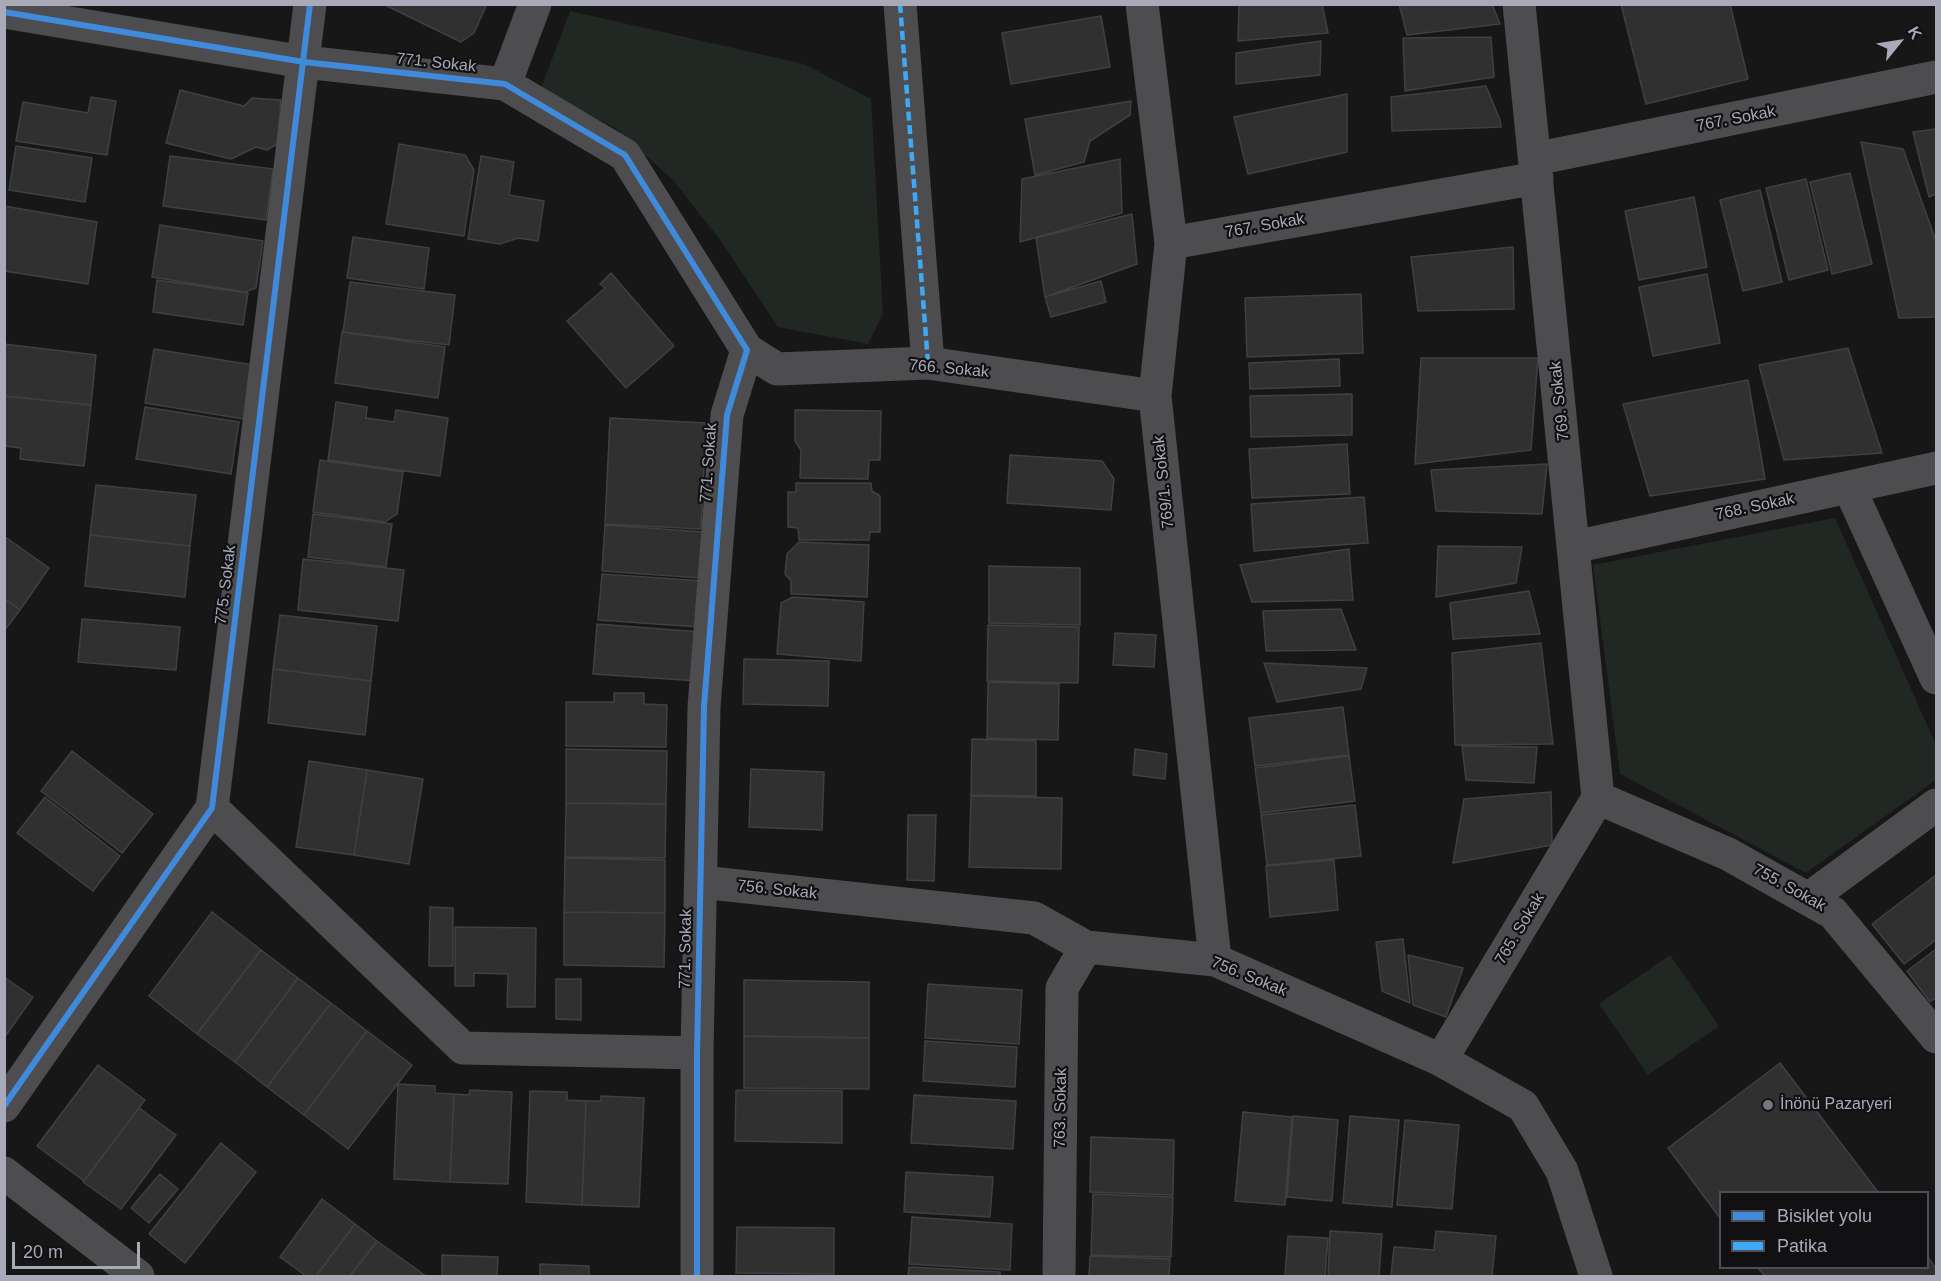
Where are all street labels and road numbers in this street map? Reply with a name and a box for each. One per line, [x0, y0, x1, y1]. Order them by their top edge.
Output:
street label: 771. Sokak [395, 49, 477, 77]
street label: 767. Sokak [1695, 102, 1777, 136]
street label: 767. Sokak [1224, 210, 1306, 242]
street label: 766. Sokak [908, 356, 990, 382]
street label: 769. Sokak [1546, 360, 1574, 442]
street label: 771. Sokak [697, 422, 721, 504]
street label: 769/1. Sokak [1150, 435, 1178, 529]
street label: 768. Sokak [1714, 489, 1796, 525]
street label: 775. Sokak [212, 544, 240, 626]
street label: 755. Sokak [1749, 860, 1829, 916]
street label: 756. Sokak [736, 876, 818, 904]
street label: 765. Sokak [1491, 890, 1549, 968]
street label: 771. Sokak [676, 909, 696, 989]
street label: 756. Sokak [1208, 953, 1290, 1001]
street label: 763. Sokak [1051, 1068, 1071, 1148]

